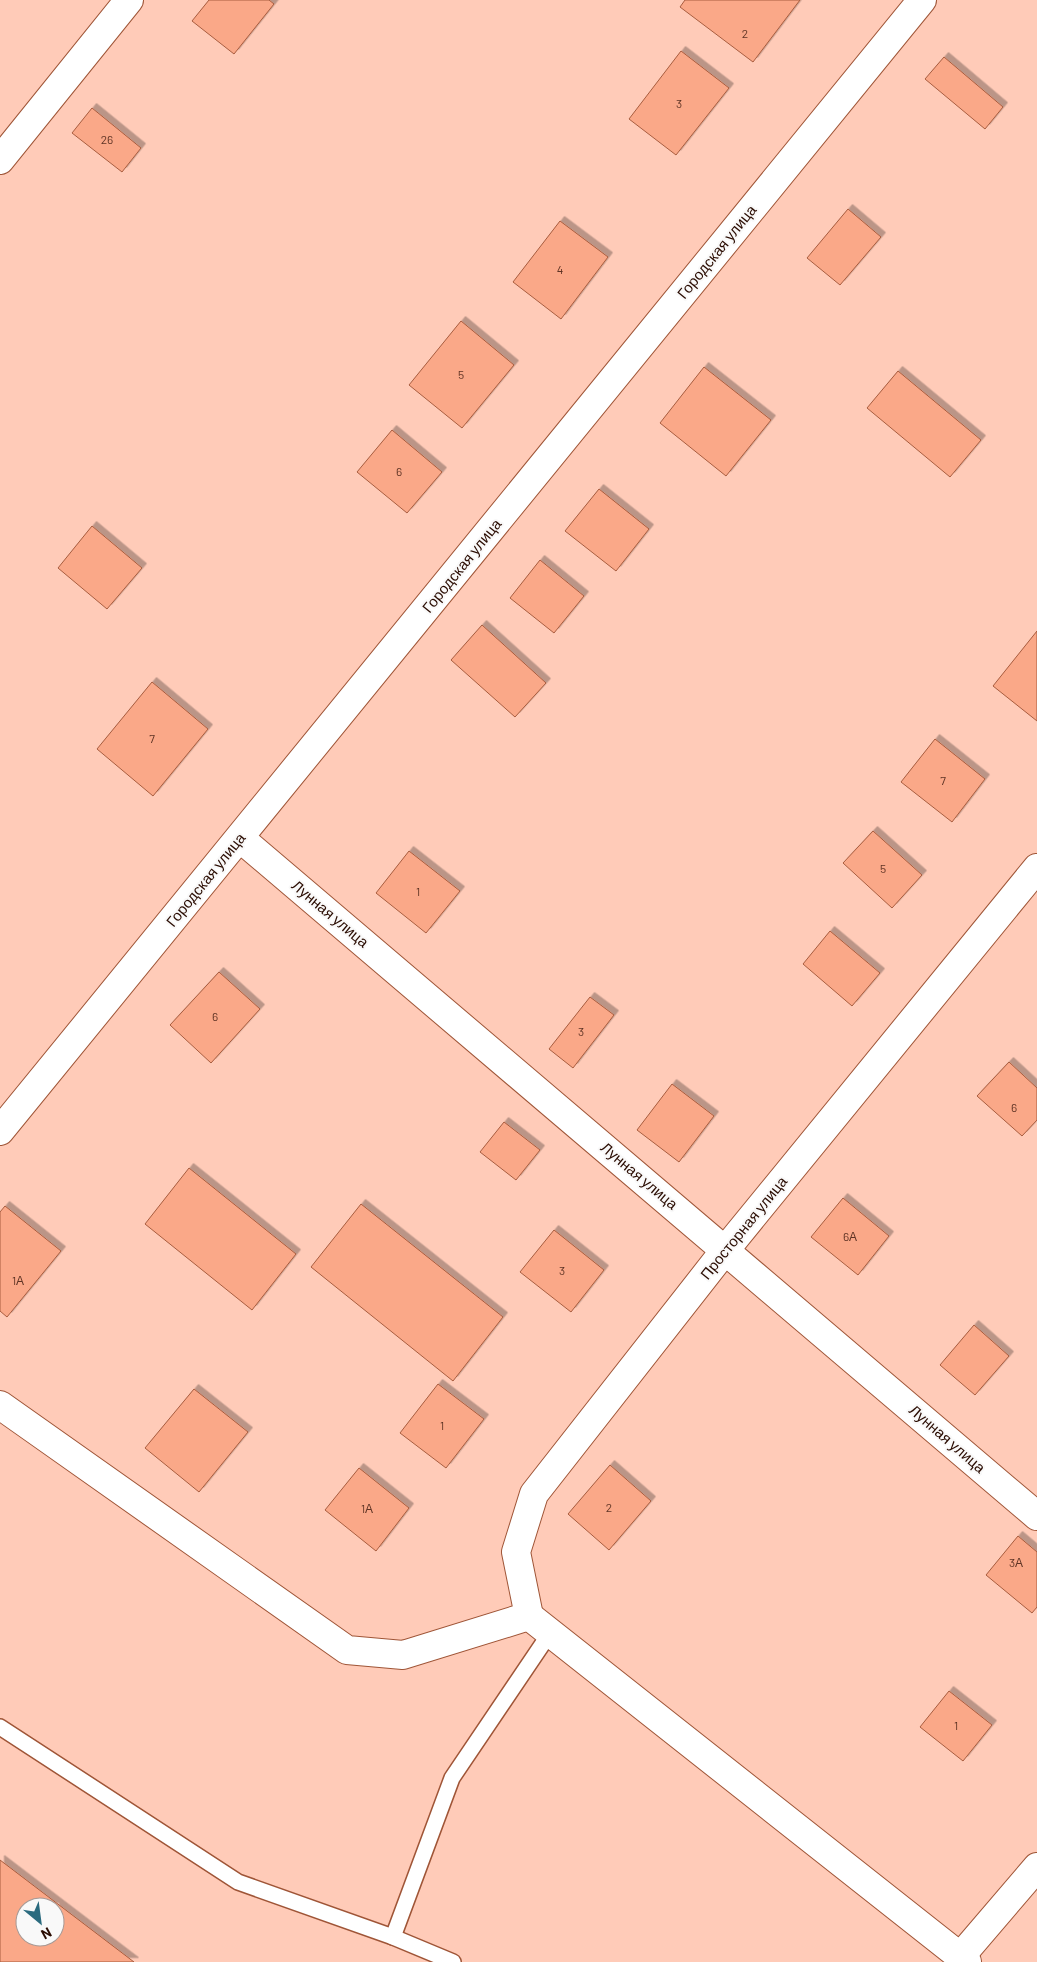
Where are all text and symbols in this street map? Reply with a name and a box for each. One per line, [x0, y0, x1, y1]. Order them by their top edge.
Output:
house number: 2 [742, 26, 748, 40]
house number: 3 [676, 96, 682, 110]
house number: 26 [101, 132, 113, 146]
street label: Городская улица [673, 200, 760, 302]
house number: 4 [557, 262, 563, 276]
house number: 5 [458, 367, 464, 381]
house number: 6 [396, 464, 402, 478]
street label: Городская улица [418, 514, 505, 616]
house number: 7 [149, 731, 155, 745]
house number: 7 [940, 773, 946, 787]
street label: Городская улица [162, 828, 249, 930]
house number: 5 [880, 861, 886, 875]
street label: Лунная улица [289, 876, 373, 951]
house number: 1 [416, 884, 420, 898]
house number: 6 [212, 1009, 218, 1023]
house number: 3 [578, 1024, 584, 1038]
house number: 6 [1011, 1100, 1017, 1114]
street label: Лунная улица [598, 1138, 682, 1213]
street label: Просторная улица [696, 1172, 791, 1283]
house number: 6А [843, 1229, 857, 1243]
house number: 3 [559, 1263, 565, 1277]
house number: 1А [12, 1273, 24, 1287]
street label: Лунная улица [906, 1400, 990, 1477]
house number: 1 [440, 1418, 444, 1432]
house number: 2 [606, 1500, 612, 1514]
house number: 1А [361, 1501, 373, 1515]
house number: 3А [1009, 1555, 1023, 1569]
house number: 1 [954, 1718, 958, 1732]
north arrow [15, 1897, 65, 1947]
text: N [38, 1924, 55, 1943]

